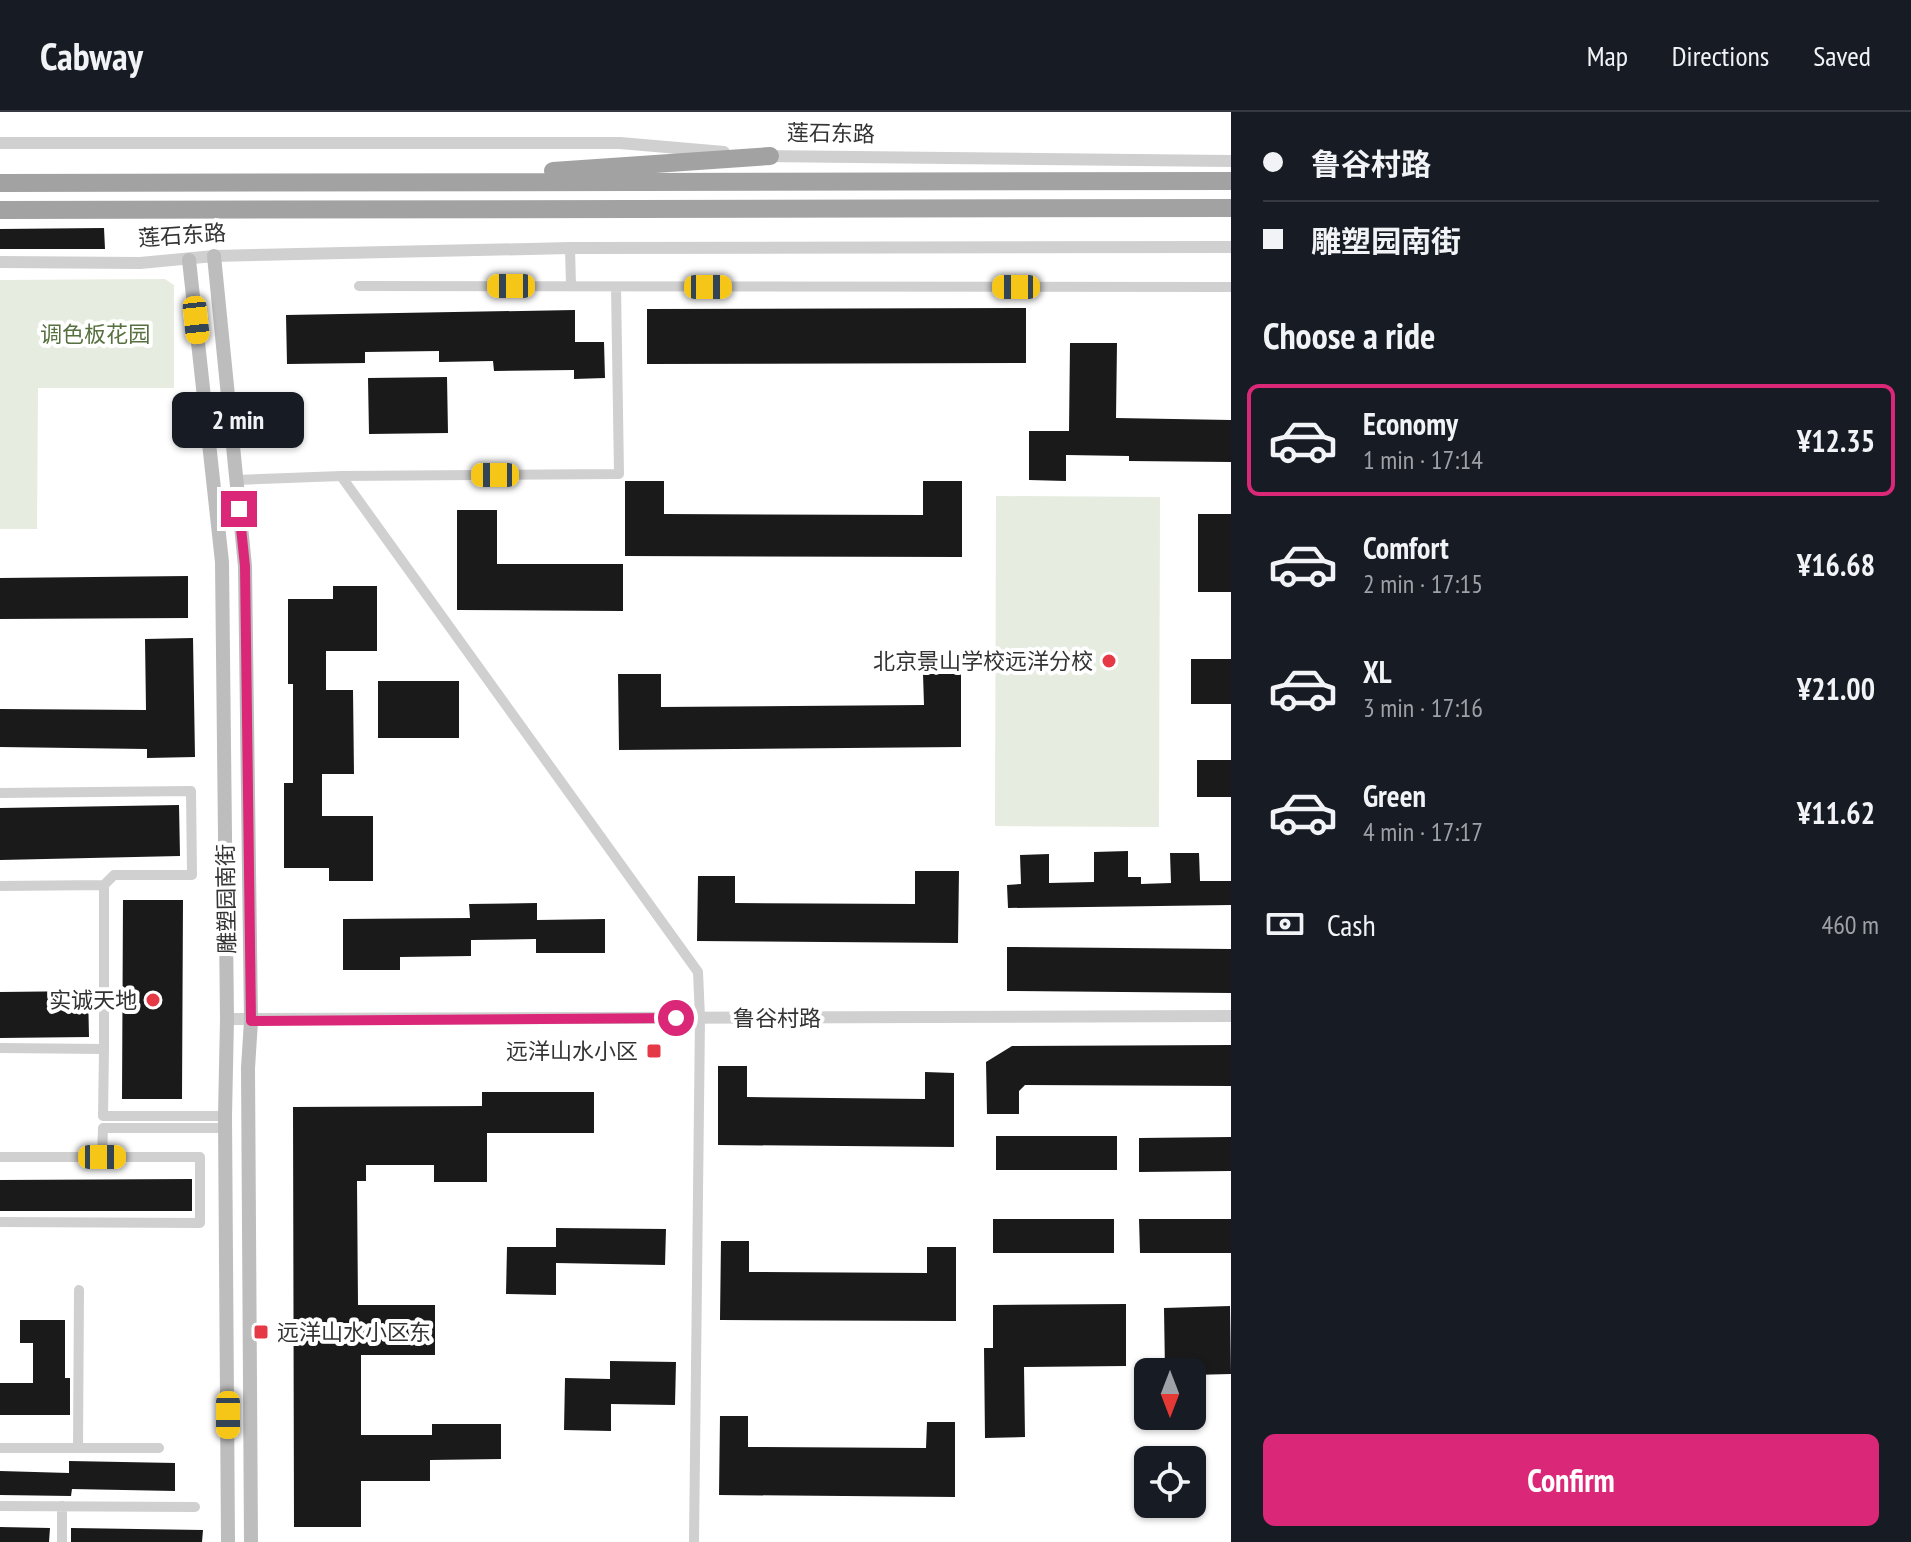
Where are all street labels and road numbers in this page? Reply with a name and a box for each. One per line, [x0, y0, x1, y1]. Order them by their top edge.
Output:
street label: 莲石东路 [787, 118, 875, 148]
street label: 莲石东路 [137, 218, 227, 252]
street label: 雕塑园南街 [211, 844, 241, 954]
street label: 鲁谷村路 [733, 1004, 821, 1032]

